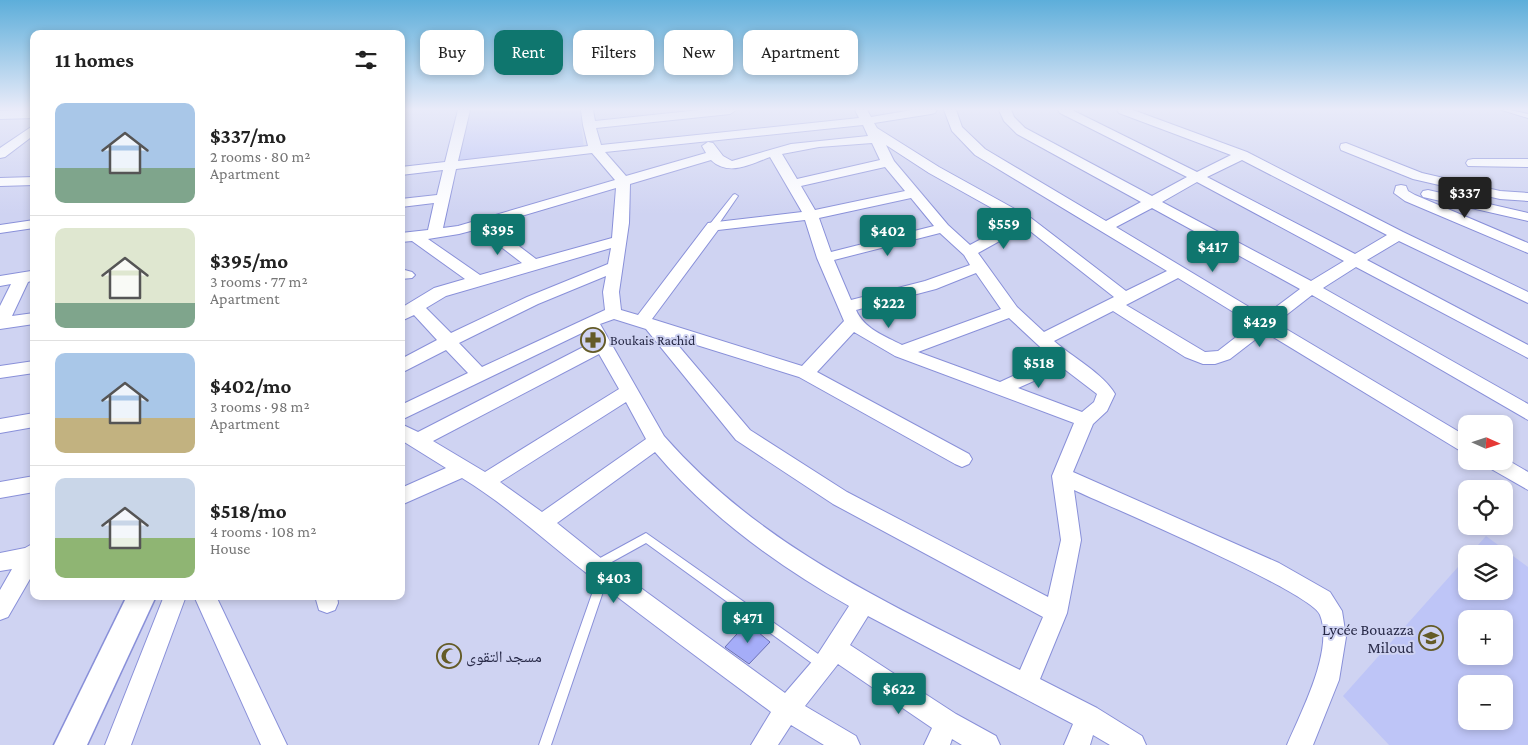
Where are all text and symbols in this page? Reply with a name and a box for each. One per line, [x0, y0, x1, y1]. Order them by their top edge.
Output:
chip: Buy [420, 30, 484, 75]
chip: Rent [494, 30, 563, 75]
chip: Filters [573, 30, 654, 75]
chip: New [664, 30, 733, 75]
chip: Apartment [743, 30, 858, 75]
icon: filters [352, 46, 380, 74]
text: 11 homes [55, 48, 134, 72]
icon: home [95, 123, 155, 183]
text: $337/mo [210, 124, 286, 148]
text: 2 rooms · 80 m² [210, 148, 311, 165]
text: Apartment [210, 165, 280, 182]
pin: $337 [1435, 176, 1495, 219]
text: $337 [1449, 184, 1481, 201]
pin: $559 [974, 208, 1034, 250]
pin: $395 [468, 214, 528, 256]
pin: $402 [858, 214, 918, 257]
text: $559 [988, 215, 1020, 232]
text: $395 [482, 221, 514, 238]
text: $402 [871, 222, 905, 239]
pin: $417 [1183, 230, 1243, 273]
text: $417 [1198, 238, 1228, 255]
icon: home [95, 248, 155, 308]
text: $395/mo [210, 249, 288, 273]
text: 3 rooms · 77 m² [210, 273, 308, 290]
pin: $222 [859, 286, 919, 329]
text: Apartment [210, 290, 280, 307]
text: $222 [873, 294, 905, 311]
pin: $429 [1230, 306, 1290, 348]
text: $429 [1243, 313, 1277, 330]
pharmacy icon: Boukais Rachid [580, 327, 606, 353]
place label: Boukais Rachid [610, 332, 696, 348]
pin: $518 [1009, 346, 1069, 389]
text: $518 [1023, 354, 1055, 371]
icon: home [95, 373, 155, 433]
text: $402/mo [210, 374, 292, 398]
text: 3 rooms · 98 m² [210, 398, 310, 415]
text: Apartment [210, 415, 280, 432]
north arrow [1458, 415, 1512, 470]
map controls [1458, 415, 1513, 730]
button: locate [1458, 480, 1513, 535]
icon: home [95, 498, 155, 558]
text: $518/mo [210, 499, 287, 523]
text: 4 rooms · 108 m² [210, 523, 316, 540]
text: House [210, 540, 250, 557]
button: layers [1458, 545, 1513, 600]
pin: $403 [584, 562, 644, 604]
text: $403 [597, 569, 631, 586]
pin: $471 [718, 602, 778, 644]
text: $471 [733, 609, 763, 626]
button: + [1458, 610, 1513, 665]
place label: Lycée Bouazza Miloud [1322, 621, 1415, 656]
school or university icon: Lycée Bouazza Miloud [1418, 625, 1444, 651]
mosque icon: مسجد التقوى [436, 643, 462, 669]
place label: مسجد التقوى [466, 648, 542, 667]
pin: $622 [869, 672, 929, 715]
button: − [1458, 675, 1513, 730]
text: $622 [883, 680, 915, 697]

